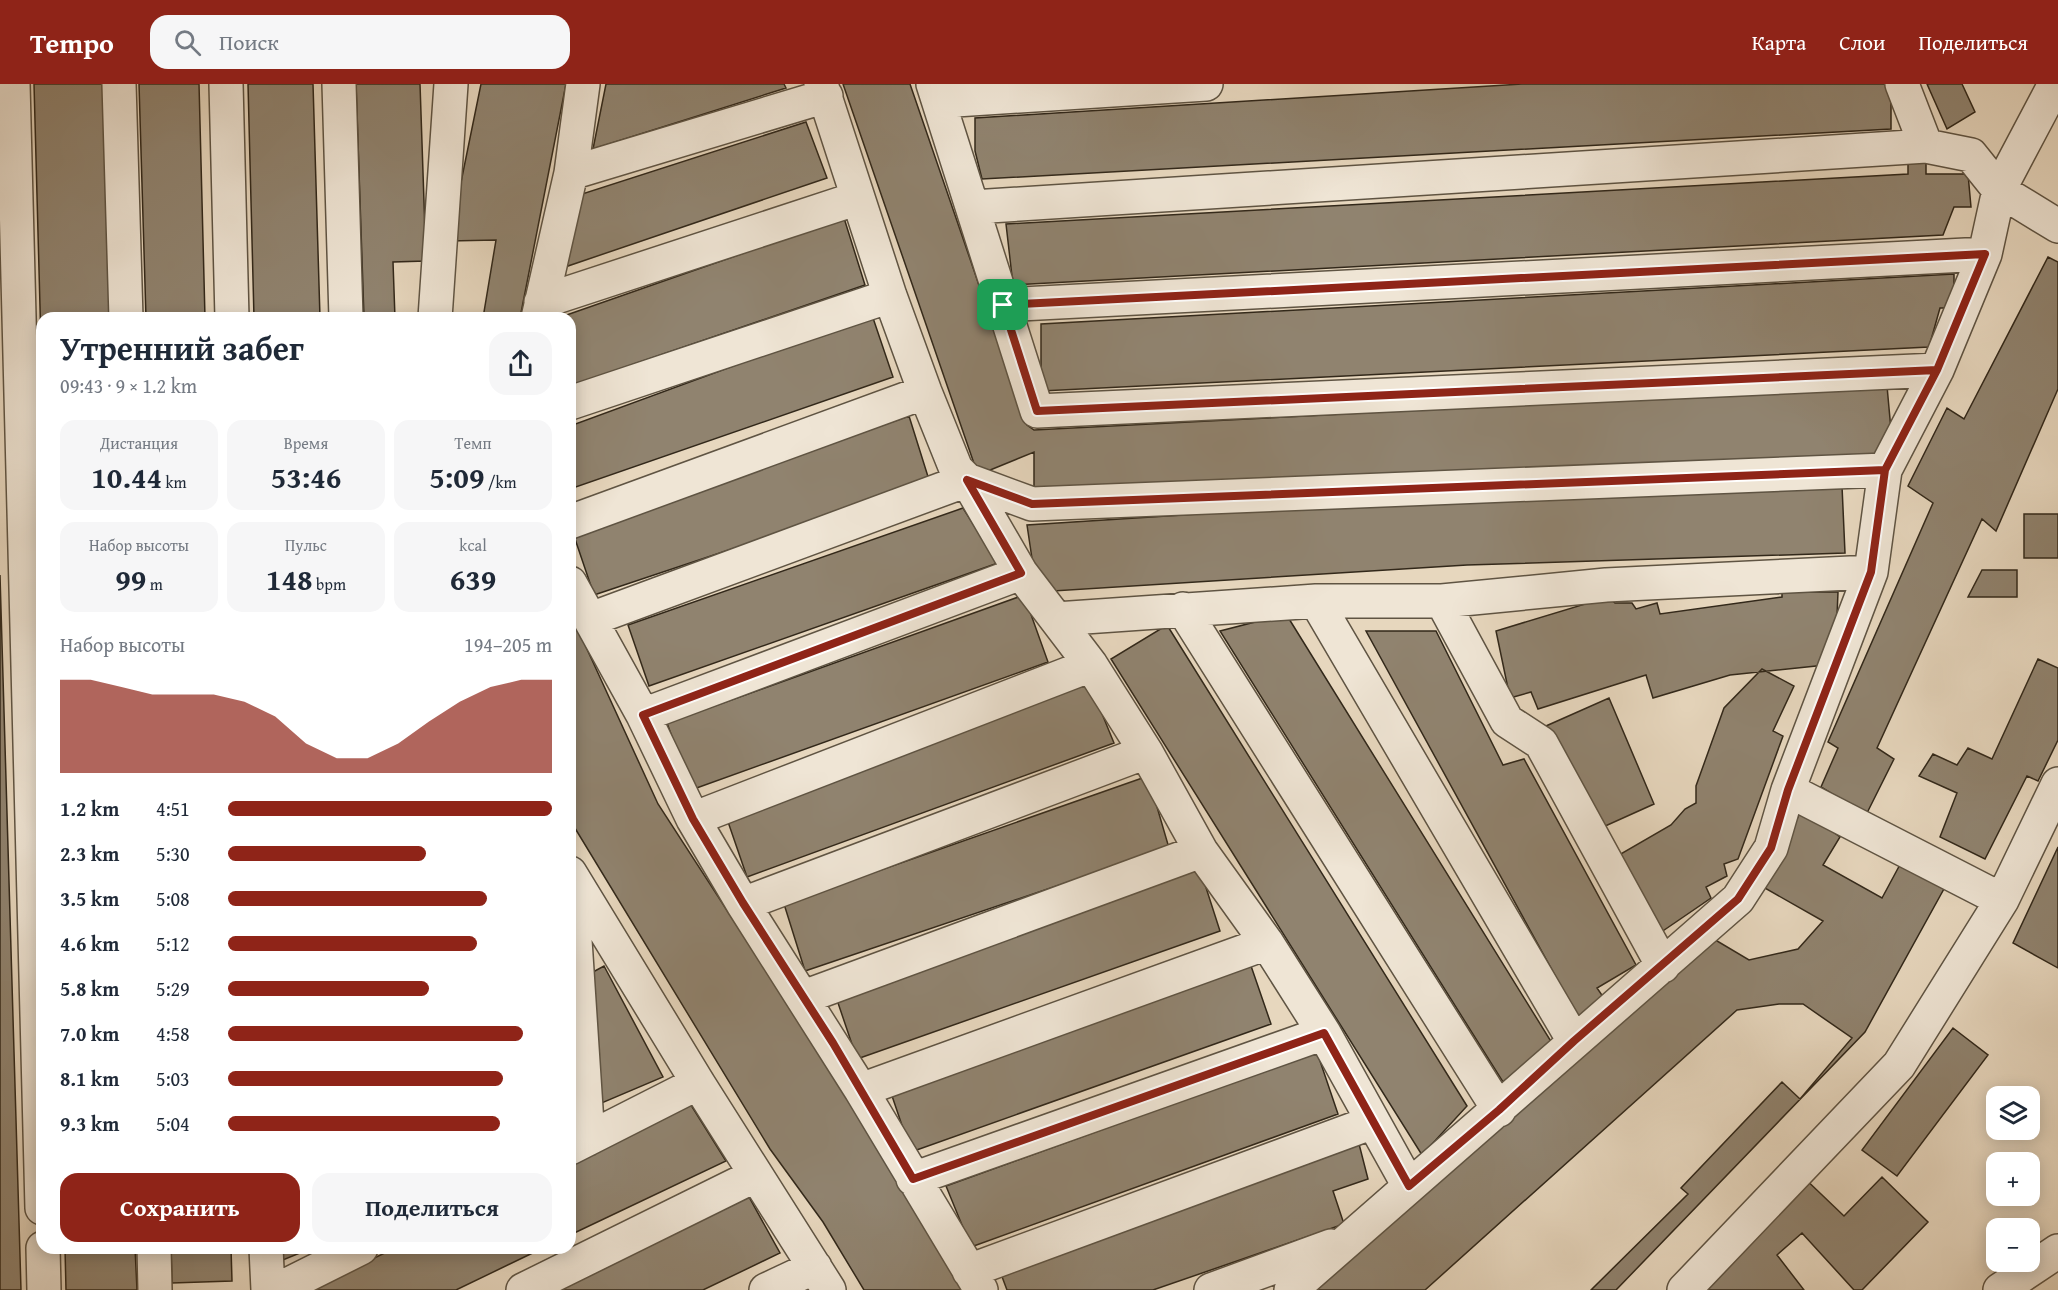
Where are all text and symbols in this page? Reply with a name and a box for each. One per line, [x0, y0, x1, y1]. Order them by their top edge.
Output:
search box [150, 15, 570, 69]
text: Tempo [30, 22, 114, 63]
icon: search [171, 26, 204, 59]
text: Поиск [219, 26, 279, 58]
text: Карта [1752, 27, 1806, 58]
text: Слои [1839, 27, 1885, 58]
text: Поделиться [1918, 27, 2028, 58]
pin [977, 279, 1028, 330]
icon: arrive [986, 288, 1019, 321]
text: Утренний забег [60, 324, 304, 372]
button: share [489, 332, 552, 395]
text: 09:43 · 9 × 1.2 km [60, 371, 197, 400]
text: Дистанция [100, 431, 178, 455]
text: Время [284, 431, 328, 455]
text: Темп [455, 431, 491, 455]
text: 10.44 [91, 455, 162, 499]
text: 53:46 [271, 455, 341, 499]
text: 5:09 [429, 455, 484, 499]
text: km [162, 470, 187, 494]
text: /km [484, 470, 517, 494]
text: Набор высоты [89, 533, 189, 557]
text: Пульс [285, 533, 327, 557]
text: kcal [459, 533, 487, 557]
text: 99 [115, 557, 146, 601]
text: 148 [266, 557, 313, 601]
text: 639 [450, 557, 496, 601]
text: m [146, 572, 163, 596]
text: bpm [313, 572, 346, 596]
text: Набор высоты [60, 630, 185, 659]
text: 194–205 m [464, 630, 552, 659]
text: 1.2 km [60, 794, 119, 823]
text: 4:51 [156, 794, 190, 823]
text: 2.3 km [60, 839, 119, 868]
text: 5:30 [156, 839, 190, 868]
text: 3.5 km [60, 884, 119, 913]
text: 5:08 [156, 884, 190, 913]
text: 4.6 km [60, 929, 119, 958]
text: 5:12 [156, 929, 190, 958]
text: 5.8 km [60, 974, 119, 1003]
text: 5:29 [156, 974, 190, 1003]
text: 7.0 km [60, 1019, 119, 1048]
text: 4:58 [156, 1019, 190, 1048]
text: 8.1 km [60, 1064, 119, 1093]
text: 5:03 [156, 1064, 190, 1093]
map controls [1986, 1086, 2040, 1272]
button: layers [1986, 1086, 2040, 1140]
text: 9.3 km [60, 1109, 119, 1138]
text: 5:04 [156, 1109, 190, 1138]
button: + [1986, 1152, 2040, 1206]
button: Сохранить [60, 1173, 300, 1242]
button: Поделиться [312, 1173, 552, 1242]
button: − [1986, 1218, 2040, 1272]

